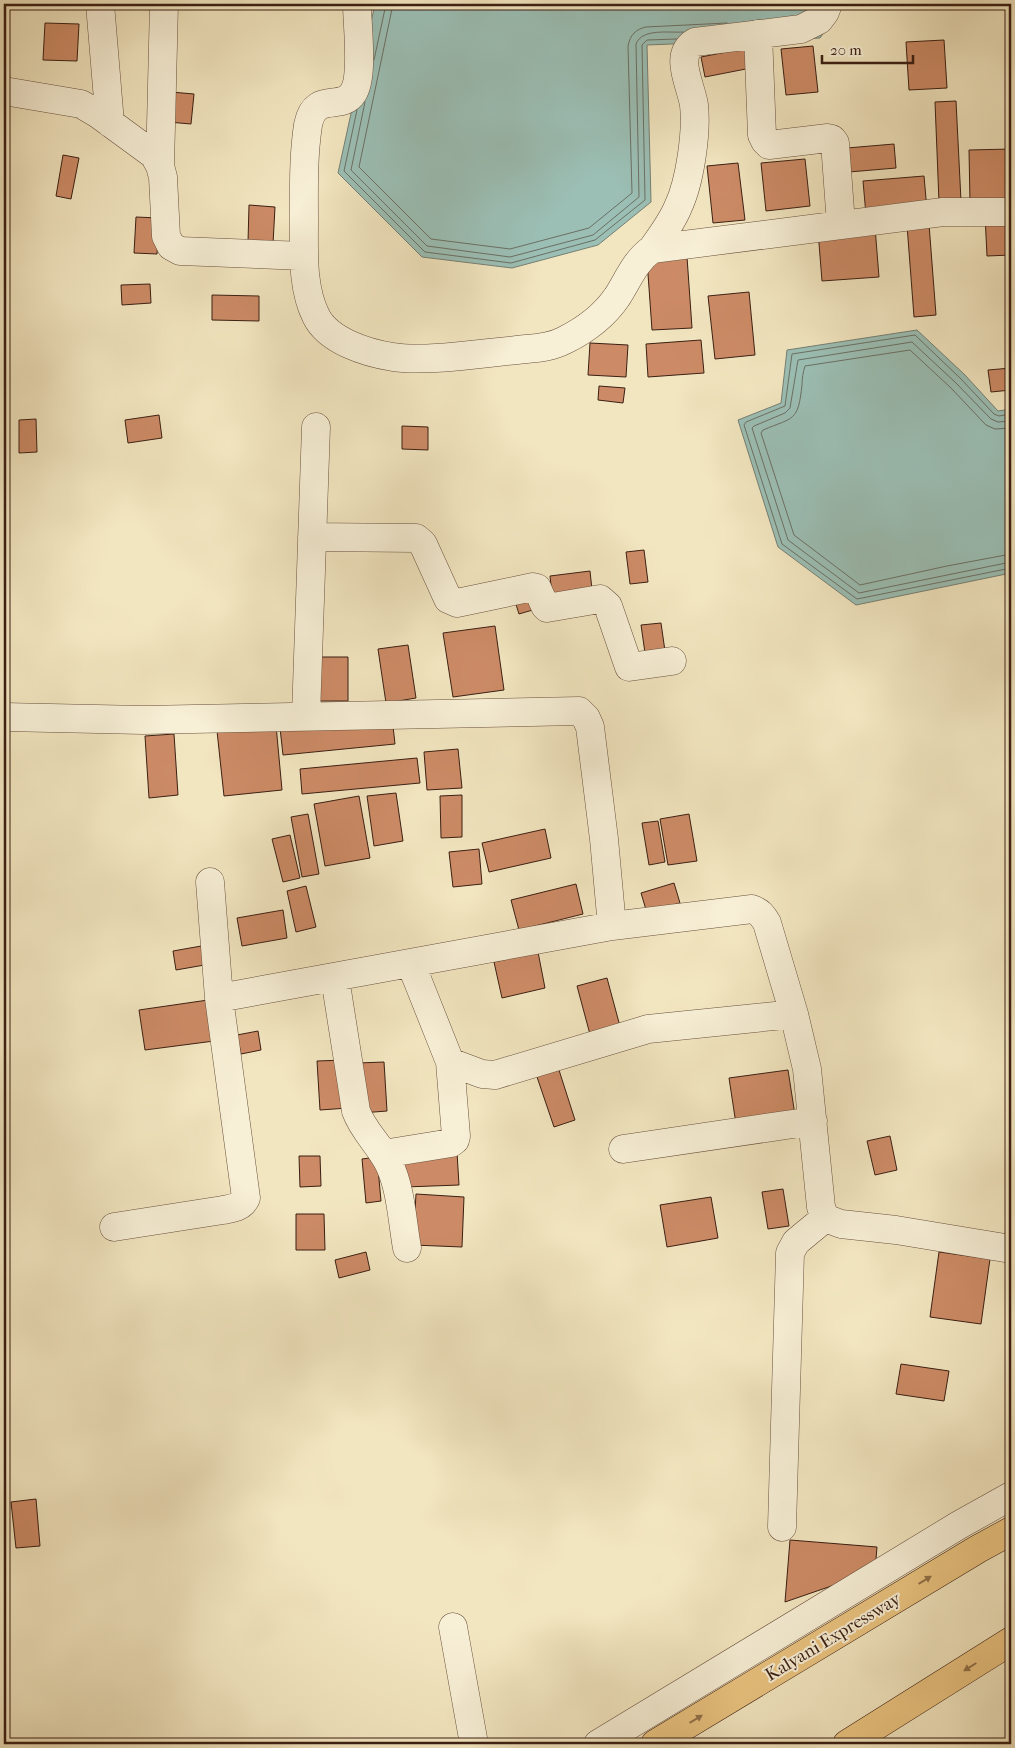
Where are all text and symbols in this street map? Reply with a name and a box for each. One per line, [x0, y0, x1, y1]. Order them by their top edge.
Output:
scale bar [822, 32, 914, 64]
text: 20 m [830, 41, 862, 59]
one-way arrow [919, 1576, 932, 1585]
street label: Kalyani Expressway [762, 1588, 906, 1686]
one-way arrow [963, 1662, 977, 1671]
one-way arrow [690, 1714, 703, 1724]

